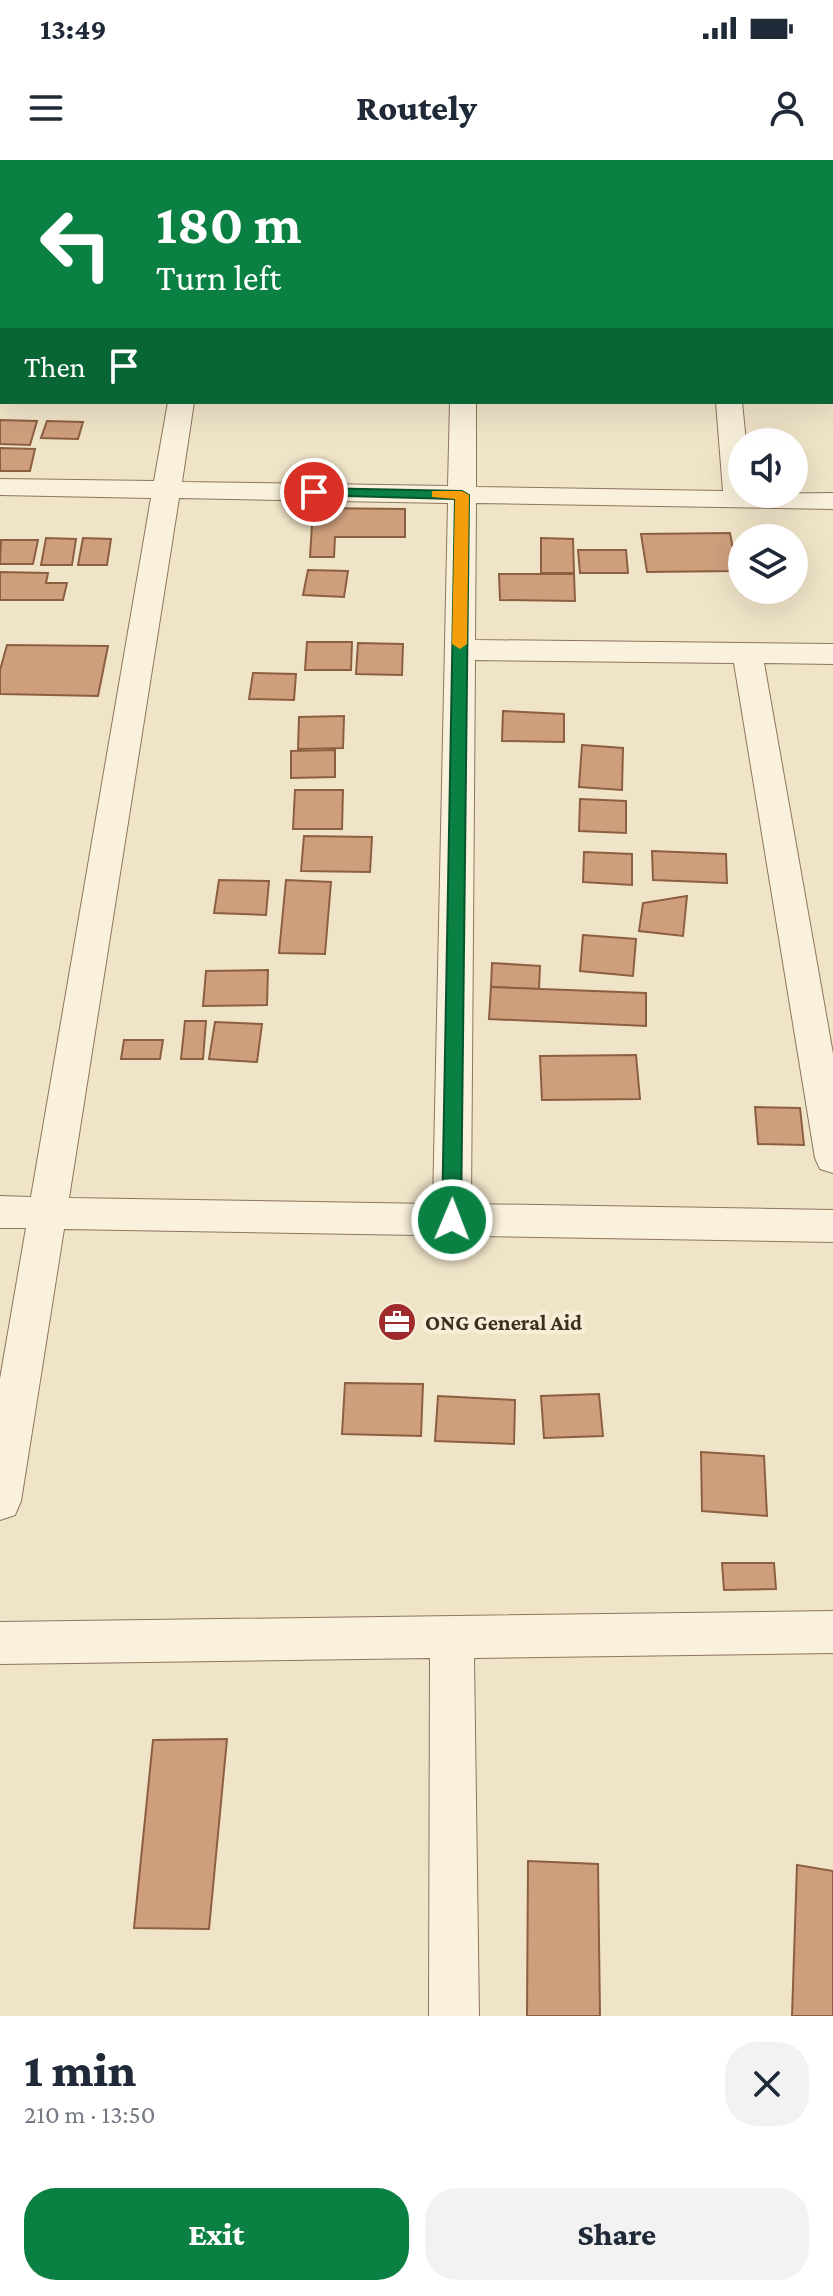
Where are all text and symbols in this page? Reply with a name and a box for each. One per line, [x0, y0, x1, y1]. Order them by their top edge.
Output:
text: 13:49 [40, 12, 107, 45]
icon: menu [24, 86, 68, 130]
icon: person [765, 86, 809, 130]
text: Routely [356, 88, 477, 128]
icon: left [24, 192, 128, 296]
text: 180 m [156, 193, 302, 255]
text: Turn left [156, 258, 281, 298]
icon: arrive [102, 344, 146, 388]
text: Then [24, 350, 86, 383]
map controls [728, 428, 808, 604]
button: sound [728, 428, 808, 508]
pin [280, 458, 348, 526]
icon: arrive [292, 470, 336, 514]
button: layers [728, 524, 808, 604]
position arrow [410, 1178, 494, 1262]
office icon: ONG General Aid [376, 1301, 418, 1343]
place label: ONG General Aid [425, 1310, 582, 1335]
button: close [725, 2042, 809, 2126]
text: 1 min [24, 2043, 136, 2096]
text: 210 m · 13:50 [24, 2100, 155, 2129]
button: Exit [24, 2188, 409, 2280]
button: Share [425, 2188, 809, 2280]

